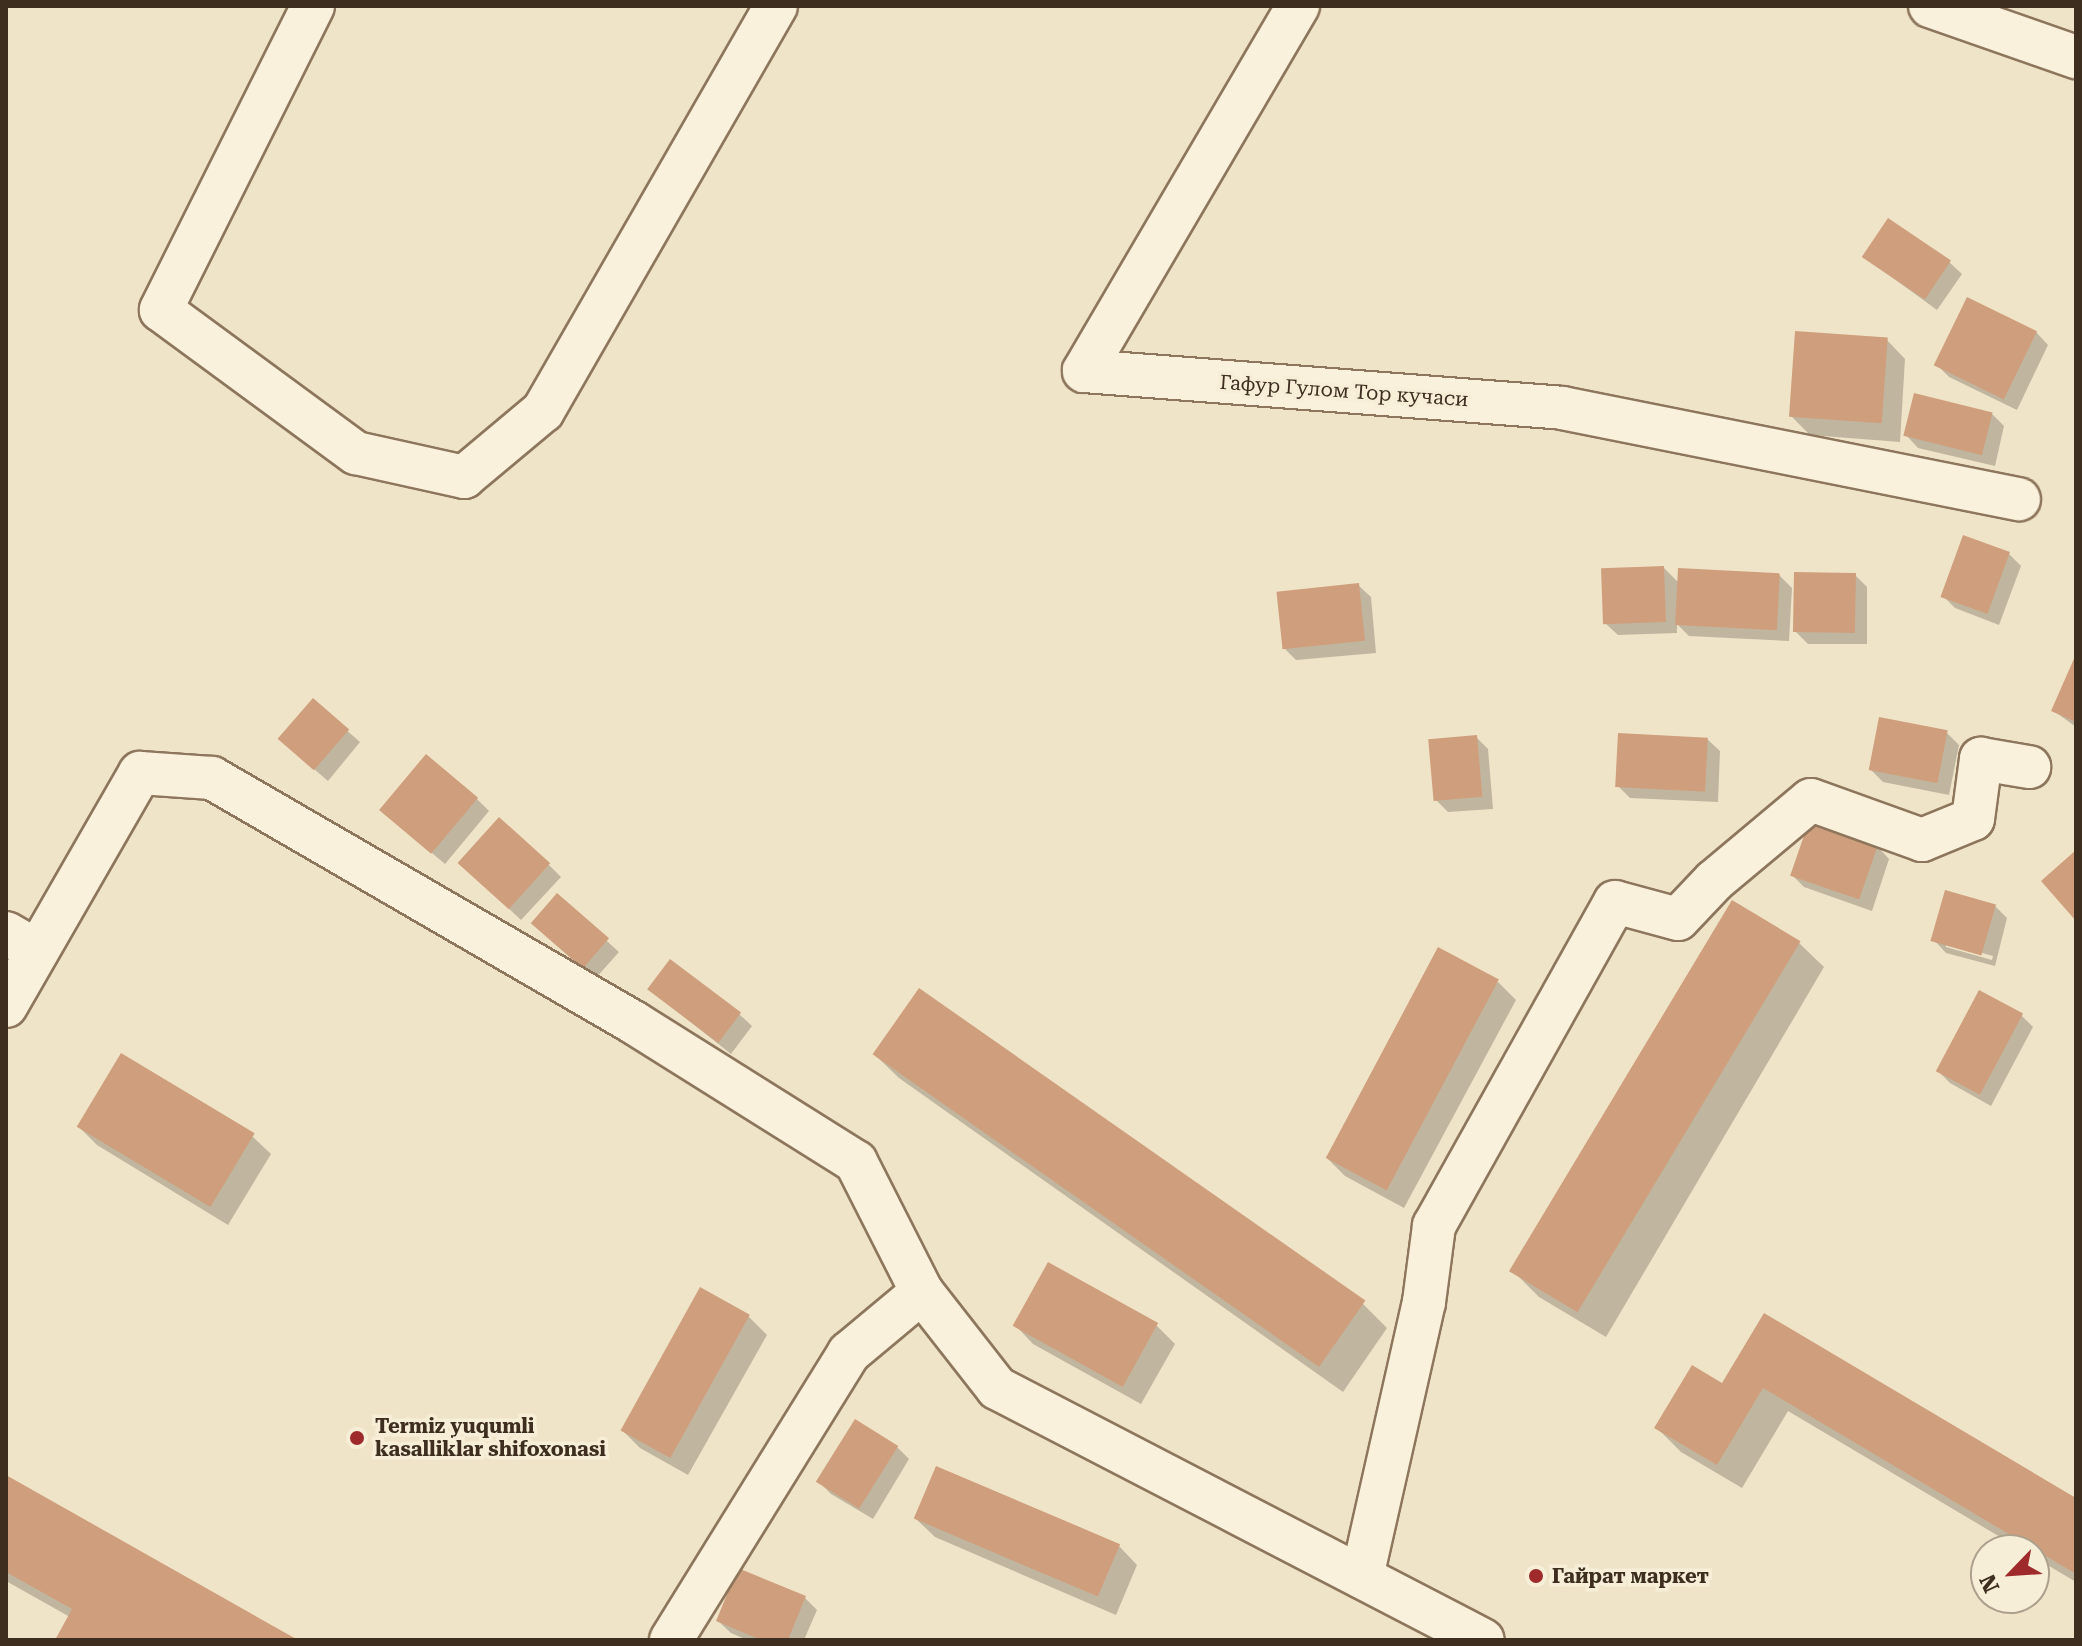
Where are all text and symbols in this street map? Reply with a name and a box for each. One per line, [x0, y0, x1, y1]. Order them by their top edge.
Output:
street label: Гафур Гулом Тор кучаси [1219, 370, 1469, 412]
place label: Termiz yuqumli kasalliklar shifoxonasi [375, 1414, 606, 1461]
marker: Termiz yuqumli kasalliklar shifoxonasi [346, 1427, 368, 1449]
north arrow [1970, 1534, 2050, 1614]
place label: Гайрат маркет [1552, 1564, 1709, 1588]
marker: Гайрат маркет [1527, 1567, 1545, 1585]
text: N [1975, 1571, 2005, 1596]

